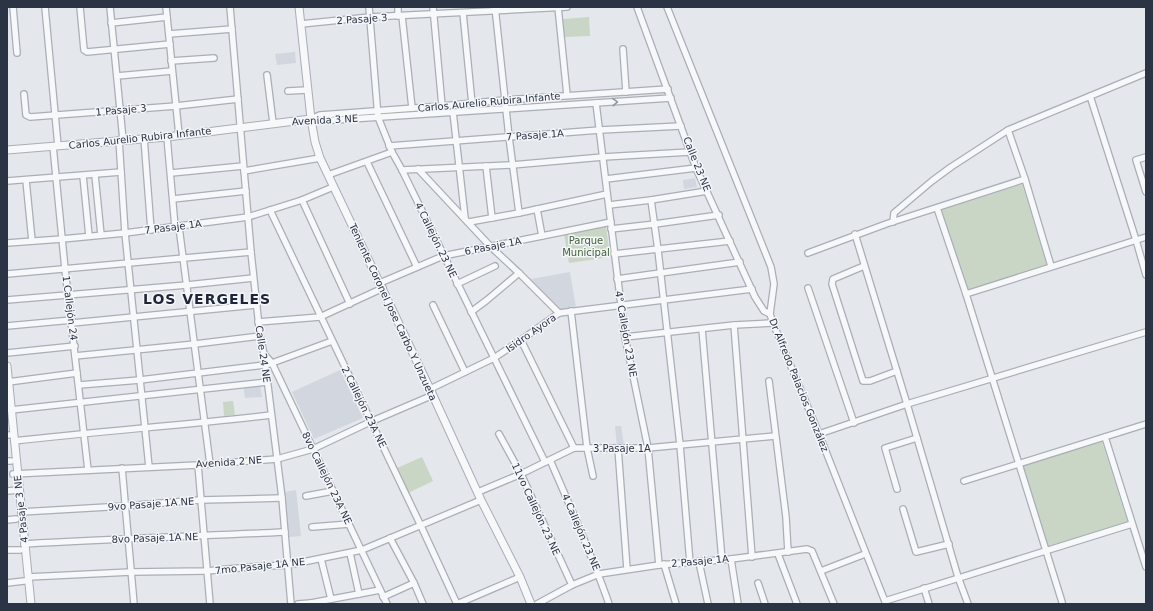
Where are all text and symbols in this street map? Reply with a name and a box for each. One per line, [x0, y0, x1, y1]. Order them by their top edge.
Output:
street label: 2 Pasaje 3 [336, 12, 388, 26]
street label: Carlos Aurelio Rubira Infante [417, 90, 561, 114]
one-way arrow [612, 97, 618, 106]
street label: 1 Pasaje 3 [95, 102, 147, 118]
street label: Avenida 3 NE [292, 113, 358, 127]
street label: Carlos Aurelio Rubira Infante [68, 125, 212, 151]
street label: 7 Pasaje 1A [506, 127, 564, 143]
street label: Calle 23 NE [681, 135, 713, 193]
street label: 4 Callejón 23 NE [413, 201, 459, 279]
street label: 7 Pasaje 1A [144, 218, 203, 236]
street label: Teniente Coronel Jose Carbo Y Unzueta [347, 221, 439, 402]
street label: 6 Pasaje 1A [464, 235, 523, 257]
park label: Parque Municipal [562, 235, 610, 258]
street label: 1 Callejón 24 [61, 275, 79, 341]
street label: 4° Callejón 23 NE [613, 290, 639, 378]
district label: LOS VERGELES [143, 291, 271, 307]
street label: Isidro Ayora [504, 312, 558, 354]
street label: Dr Alfredo Palacios González [767, 317, 831, 453]
street label: Calle 24 NE [254, 325, 272, 383]
street label: 2 Callejón 23A NE [339, 364, 389, 450]
street label: 8vo Callejón 23A NE [300, 430, 354, 526]
street label: 3 Pasaje 1A [593, 443, 651, 454]
street label: Avenida 2 NE [195, 454, 263, 470]
street label: 11vo Callejón 23 NE [510, 461, 562, 557]
street label: 4 Pasaje 3 NE [12, 475, 30, 543]
street label: 4 Callejón 23 NE [560, 492, 602, 572]
street label: 9vo Pasaje 1A NE [107, 495, 195, 513]
street label: 8vo Pasaje 1A NE [111, 531, 199, 545]
street label: 2 Pasaje 1A [671, 553, 729, 569]
street label: 7mo Pasaje 1A NE [214, 556, 306, 576]

